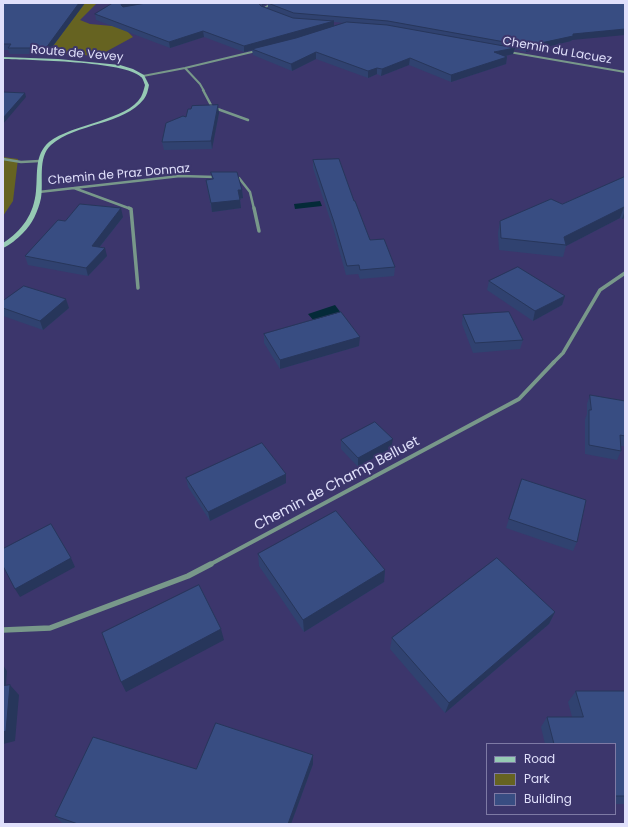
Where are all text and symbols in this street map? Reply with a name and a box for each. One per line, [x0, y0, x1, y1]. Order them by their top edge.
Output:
street label: Chemin du Lacuez [501, 34, 613, 68]
street label: Route de Vevey [30, 43, 124, 65]
street label: Chemin de Praz Donnaz [47, 162, 191, 188]
street label: Chemin de Champ Belluet [252, 433, 422, 535]
legend [486, 743, 616, 815]
text: Road [524, 750, 555, 767]
text: Park [524, 770, 550, 787]
text: Building [524, 790, 572, 807]

